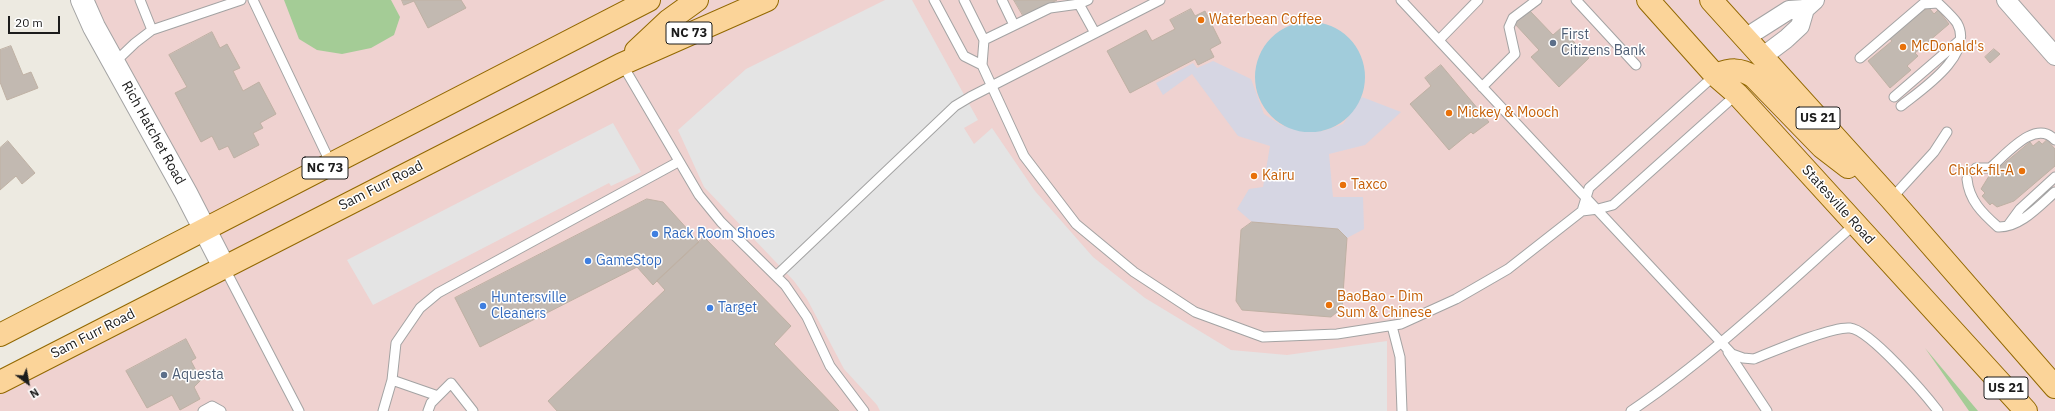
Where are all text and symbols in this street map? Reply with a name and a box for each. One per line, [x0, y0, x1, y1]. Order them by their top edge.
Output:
scale bar [10, 8, 62, 34]
place label: Waterbean Coffee [1209, 12, 1322, 28]
text: 20 m [15, 15, 43, 30]
marker: Waterbean Coffee [1196, 15, 1206, 25]
road number: NC 73 [666, 22, 712, 44]
place label: First Citizens Bank [1561, 27, 1646, 60]
marker: First Citizens Bank [1548, 38, 1558, 48]
place label: McDonald's [1911, 39, 1984, 55]
marker: McDonald's [1898, 42, 1908, 52]
street label: Rich Hatchet Road [118, 78, 188, 188]
place label: Mickey & Mooch [1457, 105, 1559, 121]
road number: US 21 [1796, 107, 1840, 129]
marker: Mickey & Mooch [1444, 108, 1454, 118]
road number: NC 73 [302, 157, 348, 179]
street label: Sam Furr Road [336, 158, 426, 214]
street label: Statesville Road [1798, 162, 1878, 248]
place label: Chick-fil-A [1949, 163, 2014, 179]
marker: Chick-fil-A [2017, 166, 2027, 176]
place label: Kairu [1262, 168, 1295, 184]
marker: Kairu [1249, 171, 1259, 181]
place label: Taxco [1351, 177, 1387, 193]
marker: Taxco [1338, 180, 1348, 190]
place label: Rack Room Shoes [663, 226, 775, 242]
marker: Rack Room Shoes [650, 229, 660, 239]
place label: GameStop [596, 253, 662, 269]
marker: GameStop [583, 256, 593, 266]
place label: BaoBao - Dim Sum & Chinese [1337, 289, 1432, 322]
place label: Huntersville Cleaners [491, 290, 567, 322]
place label: Target [718, 300, 757, 316]
marker: BaoBao - Dim Sum & Chinese [1324, 300, 1334, 310]
marker: Huntersville Cleaners [478, 301, 488, 311]
marker: Target [705, 303, 715, 313]
street label: Sam Furr Road [48, 306, 138, 362]
north arrow [8, 363, 48, 403]
place label: Aquesta [172, 367, 224, 383]
marker: Aquesta [159, 370, 169, 380]
road number: US 21 [1984, 377, 2028, 399]
text: N [27, 385, 41, 401]

